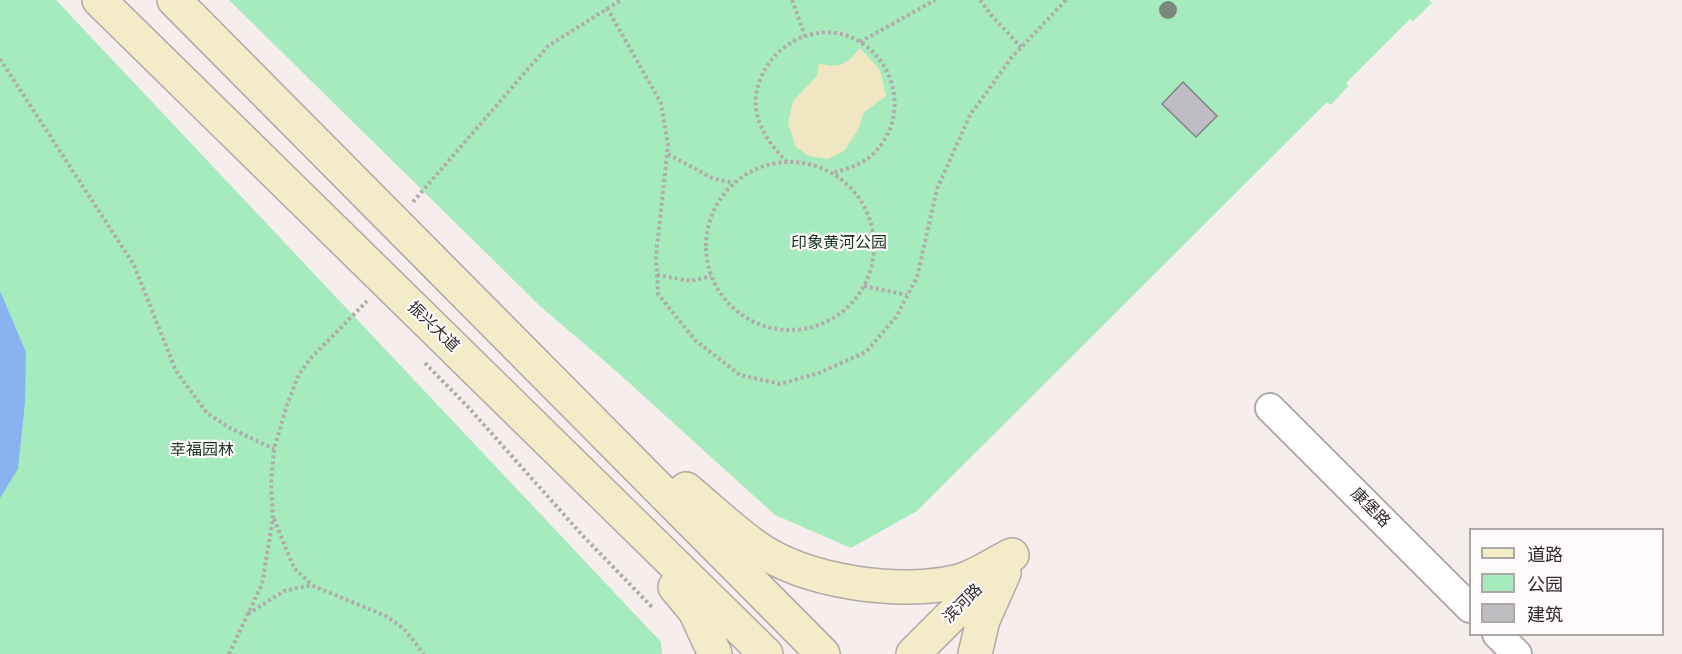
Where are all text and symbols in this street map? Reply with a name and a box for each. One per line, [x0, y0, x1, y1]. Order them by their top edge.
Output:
park label: 印象黄河公园 [791, 234, 887, 254]
street label: 振兴大道 [403, 298, 463, 356]
park label: 幸福园林 [170, 441, 234, 461]
street label: 康堡路 [1346, 484, 1394, 532]
legend [1469, 528, 1664, 636]
text: 道路 [1527, 545, 1563, 565]
text: 公园 [1527, 575, 1563, 595]
street label: 滨河路 [939, 580, 987, 628]
text: 建筑 [1527, 605, 1563, 625]

